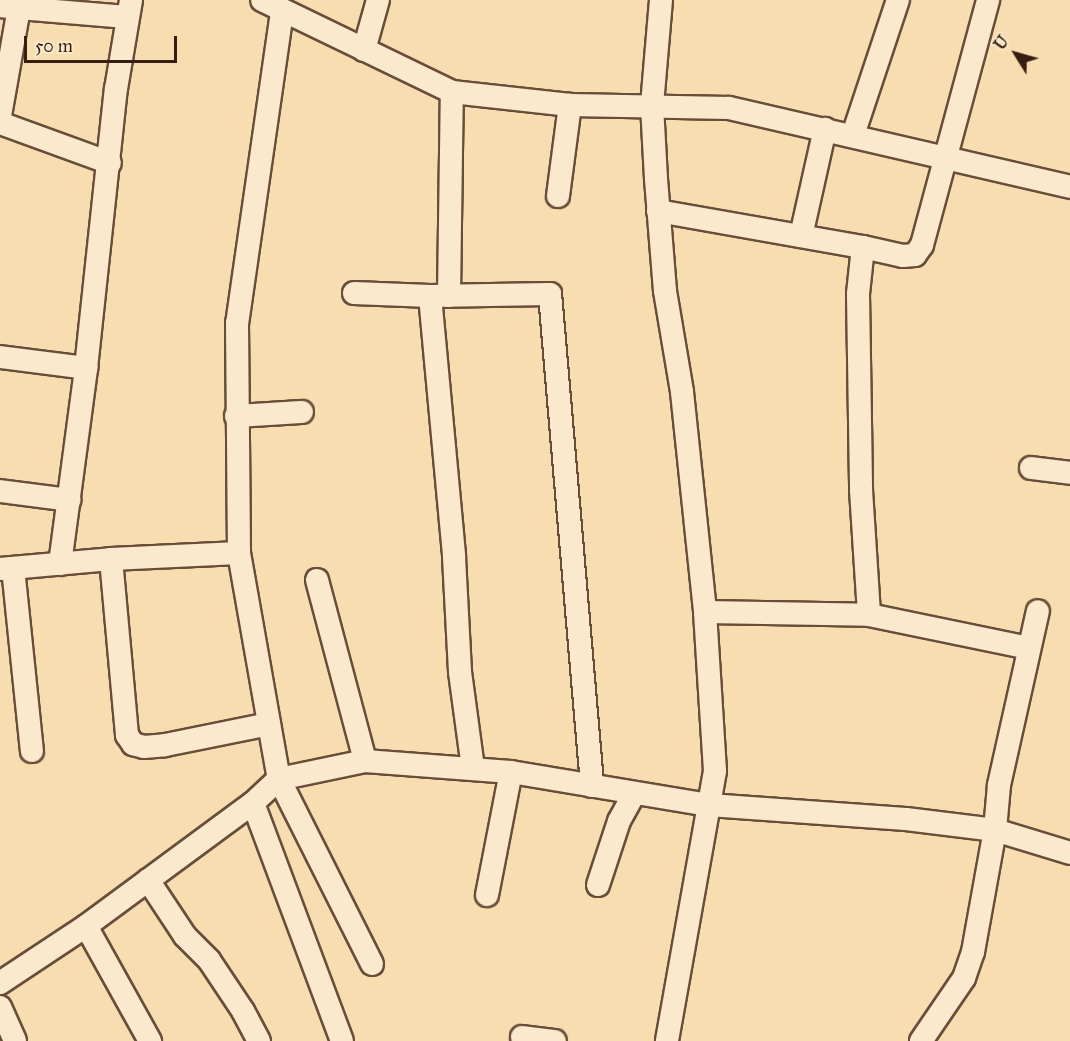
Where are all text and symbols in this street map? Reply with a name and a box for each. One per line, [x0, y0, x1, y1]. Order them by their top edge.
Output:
scale bar [27, 24, 180, 62]
north arrow [986, 24, 1046, 84]
text: U [990, 32, 1013, 54]
text: 50 m [35, 35, 73, 57]

